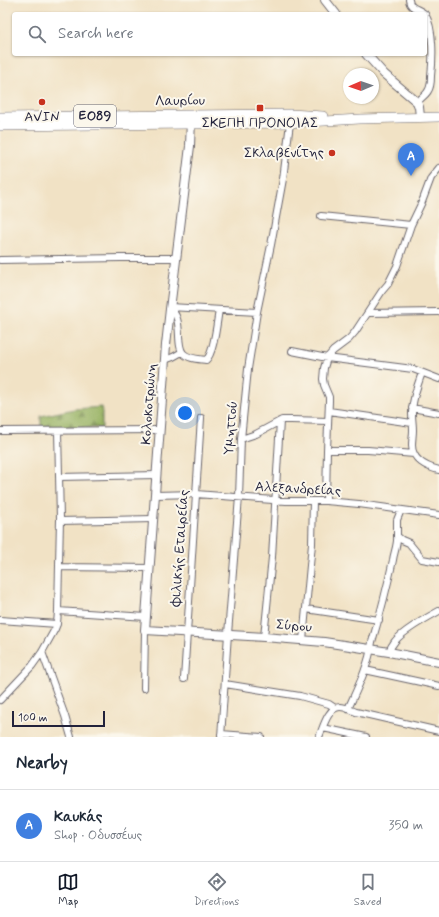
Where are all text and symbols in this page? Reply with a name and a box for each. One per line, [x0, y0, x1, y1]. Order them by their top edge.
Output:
search box [12, 12, 427, 56]
icon: search [26, 23, 48, 45]
text: Search here [58, 24, 134, 44]
north arrow [343, 68, 379, 104]
street label: Λαυρίου [155, 92, 205, 110]
marker: AVIN [37, 97, 47, 107]
marker: ΣΚΕΠΗ ΠΡΟΝΟΙΑΣ [255, 103, 265, 113]
road number: ΕΟ89 [74, 105, 116, 127]
place label: AVIN [24, 108, 60, 126]
place label: ΣΚΕΠΗ ΠΡΟΝΟΙΑΣ [202, 114, 318, 132]
pin: A [398, 143, 424, 176]
place label: Σκλαβενίτης [244, 144, 324, 162]
marker: Σκλαβενίτης [327, 148, 337, 158]
street label: Κολοκοτρώνη [137, 363, 161, 445]
street label: Υμηττού [220, 400, 242, 456]
your location [175, 403, 195, 423]
street label: Αλεξανδρείας [255, 478, 341, 500]
street label: Φιλικής Εταιρείας [167, 489, 193, 608]
street label: Σύρου [275, 615, 313, 637]
scale bar [12, 709, 105, 728]
text: 100 m [18, 711, 48, 725]
text: Nearby [16, 752, 68, 774]
text: Καυκάς [54, 807, 102, 827]
text: A [25, 817, 33, 834]
text: 350 m [389, 817, 423, 834]
text: Shop · Οδυσσέως [54, 827, 142, 844]
tab: Map [57, 871, 79, 909]
tab: Directions [194, 871, 239, 909]
tab: Saved [354, 871, 382, 909]

